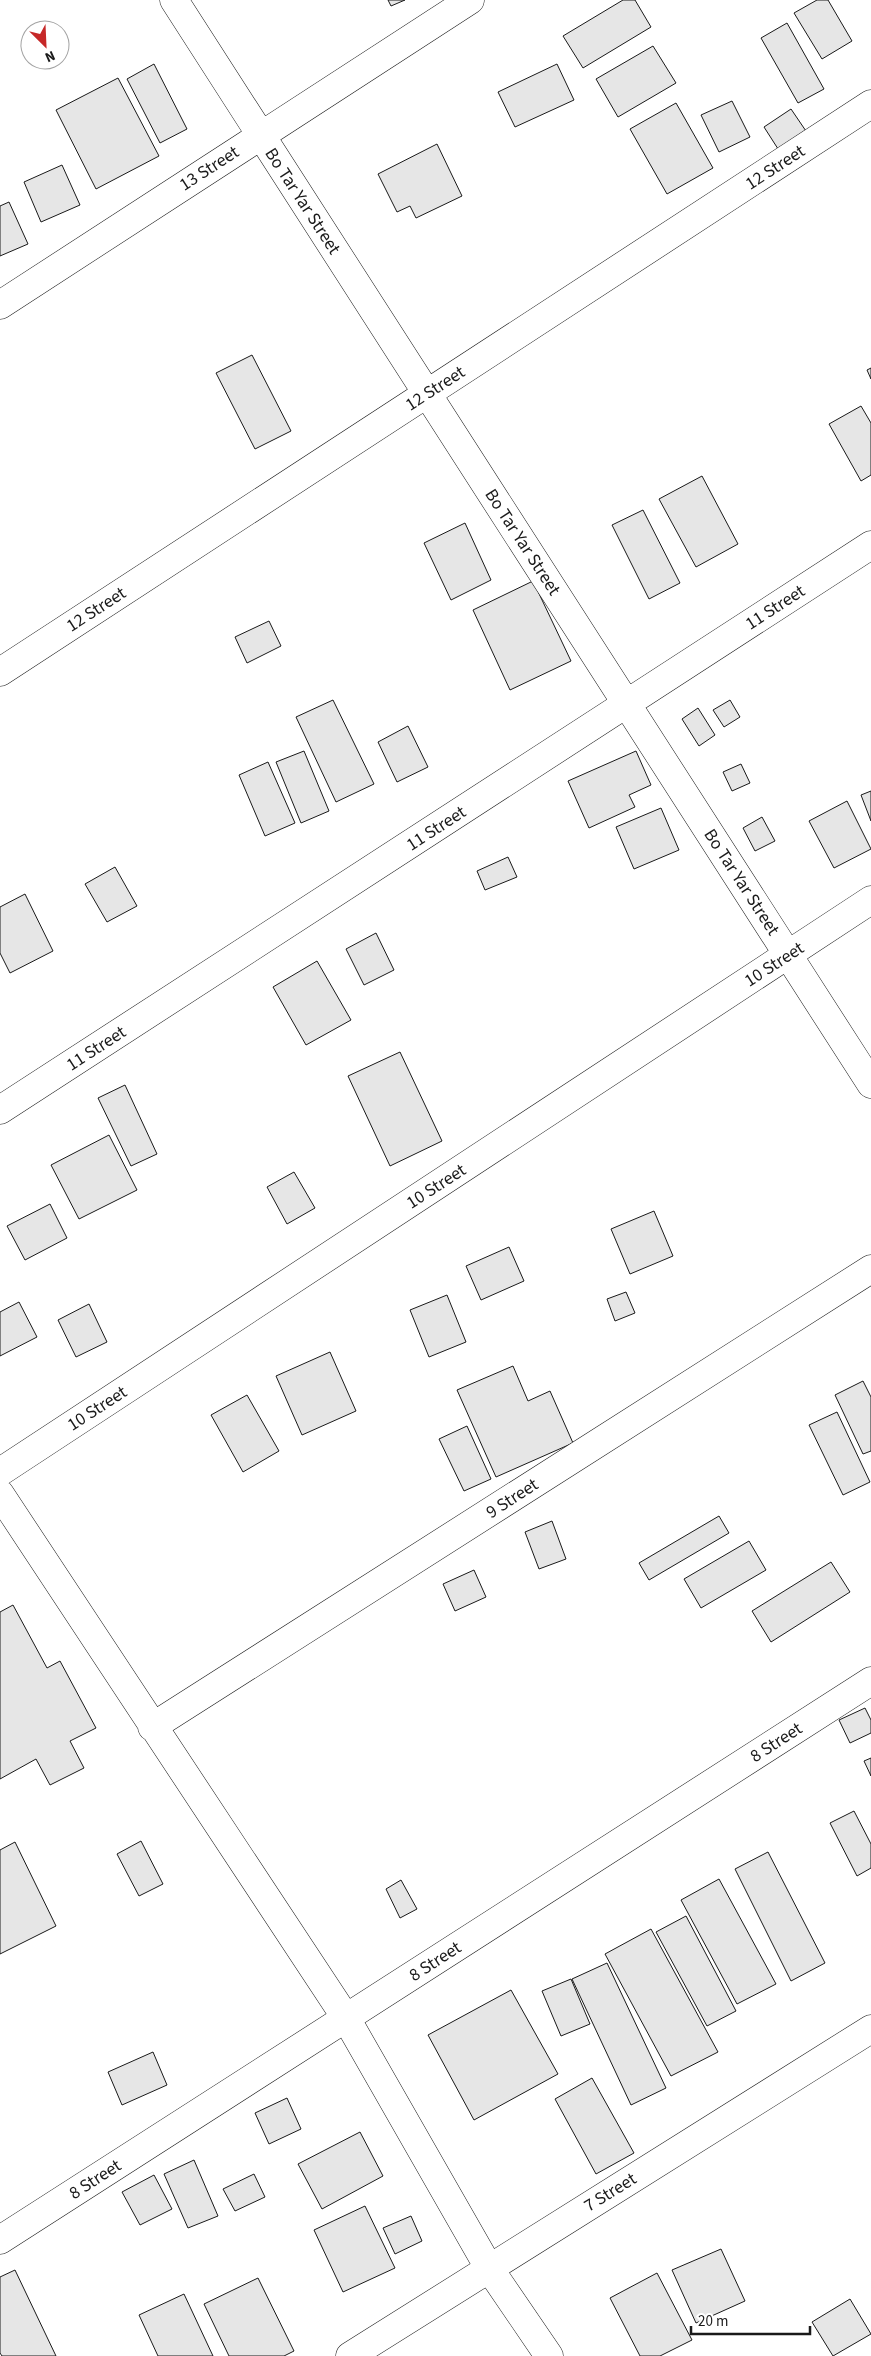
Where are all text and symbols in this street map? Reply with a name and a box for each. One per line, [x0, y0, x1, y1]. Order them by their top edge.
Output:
north arrow [20, 20, 70, 70]
text: N [42, 45, 58, 67]
street label: 12 Street [741, 139, 810, 196]
street label: 13 Street [175, 140, 244, 197]
street label: Bo Tar Yar Street [259, 143, 346, 259]
street label: 12 Street [401, 360, 470, 417]
street label: Bo Tar Yar Street [479, 484, 566, 600]
street label: 11 Street [741, 579, 810, 636]
street label: 12 Street [62, 581, 131, 638]
street label: 11 Street [402, 800, 471, 857]
street label: Bo Tar Yar Street [698, 824, 785, 940]
street label: 10 Street [740, 936, 809, 993]
street label: 11 Street [62, 1020, 131, 1077]
street label: 10 Street [402, 1158, 471, 1215]
street label: 10 Street [63, 1380, 132, 1437]
street label: 9 Street [481, 1472, 543, 1525]
street label: 8 Street [745, 1716, 807, 1769]
street label: 8 Street [404, 1935, 466, 1988]
street label: 8 Street [64, 2153, 126, 2206]
street label: 7 Street [579, 2167, 641, 2218]
scale bar [691, 2304, 810, 2336]
text: 20 m [698, 2311, 728, 2332]

